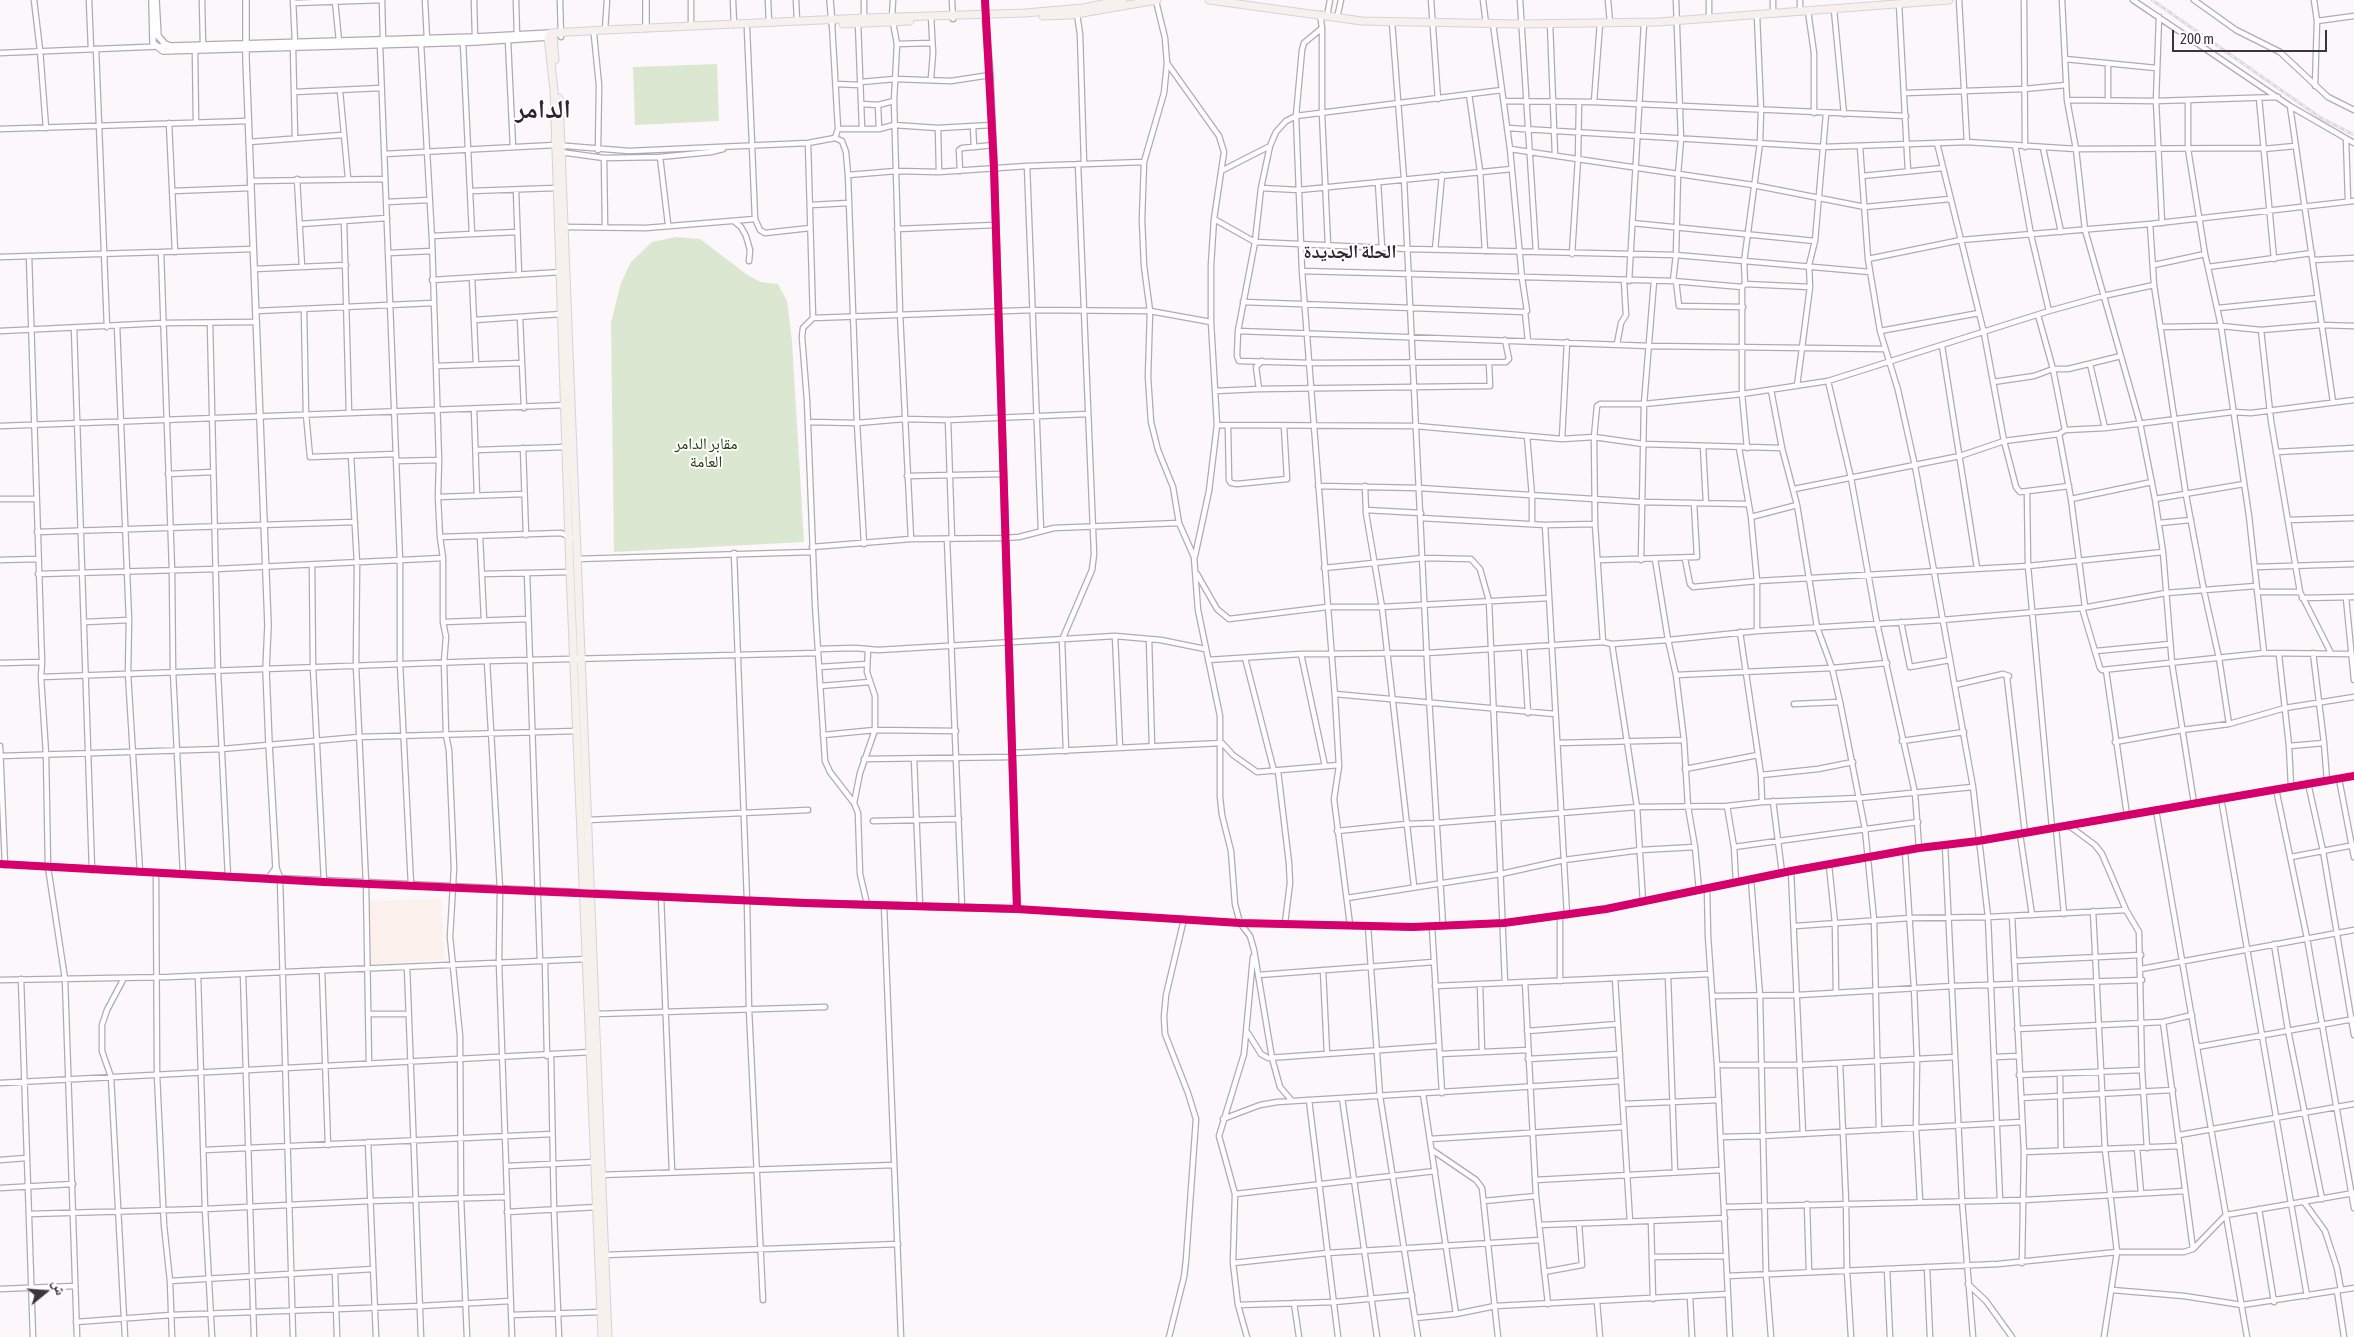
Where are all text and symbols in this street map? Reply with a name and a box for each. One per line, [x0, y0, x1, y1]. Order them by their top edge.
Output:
scale bar [2174, 20, 2329, 52]
text: 200 m [2180, 30, 2214, 47]
district label: الدامر [515, 94, 571, 126]
district label: الحلة الجديدة [1303, 241, 1397, 263]
park label: مقابر الدامر العامة [675, 434, 737, 472]
north arrow [20, 1267, 70, 1317]
text: ش [50, 1278, 69, 1297]

